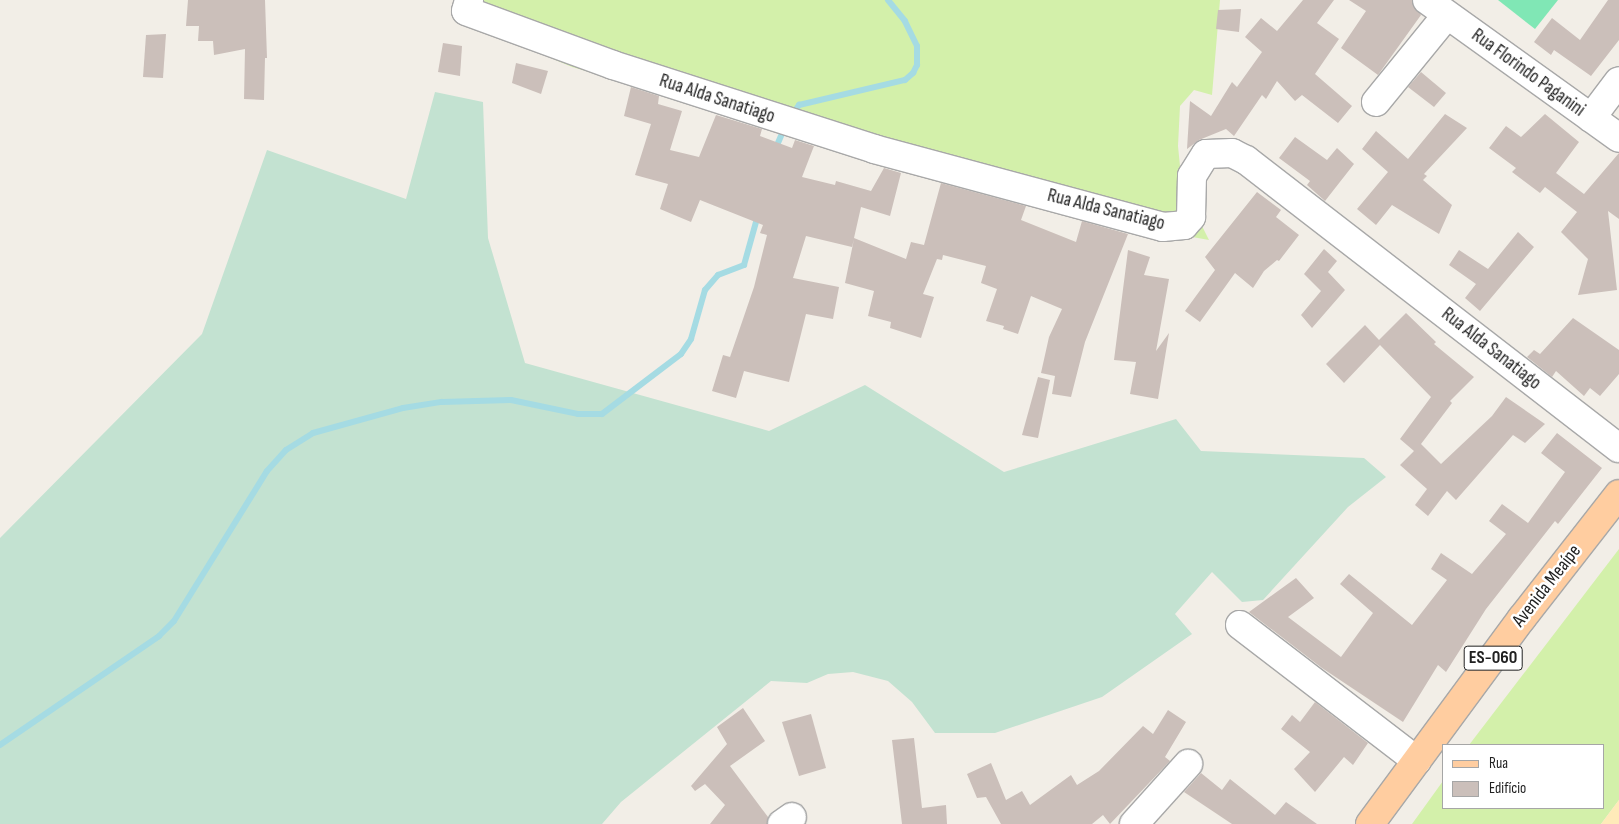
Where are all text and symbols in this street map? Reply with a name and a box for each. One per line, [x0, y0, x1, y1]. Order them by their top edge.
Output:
street label: Rua Florindo Paganini [1467, 24, 1589, 122]
street label: Rua Alda Sanatiago [656, 70, 778, 128]
street label: Rua Alda Sanatiago [1045, 184, 1167, 236]
street label: Rua Alda Sanatiago [1437, 303, 1545, 395]
street label: Avenida Meaípe [1508, 540, 1586, 632]
road number: ES-060 [1463, 642, 1523, 674]
legend [1442, 744, 1604, 809]
text: Rua [1489, 754, 1508, 773]
text: Edifício [1489, 779, 1526, 798]

